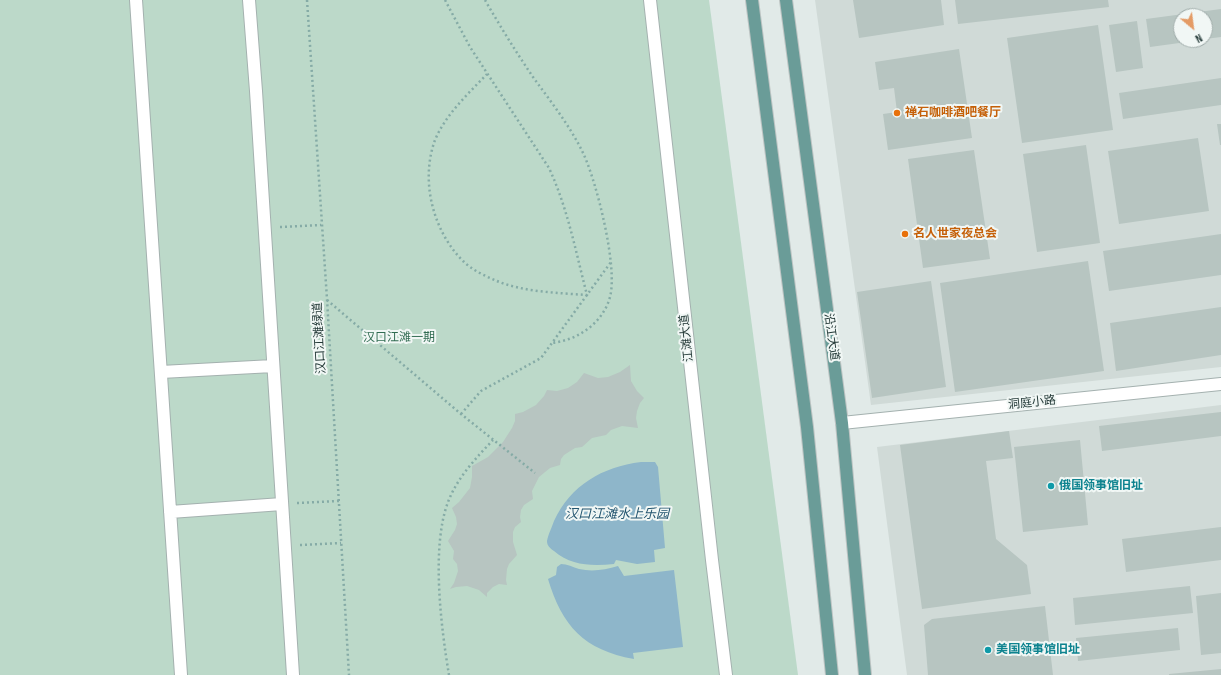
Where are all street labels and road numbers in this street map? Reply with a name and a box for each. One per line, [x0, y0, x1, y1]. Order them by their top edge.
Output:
street label: 汉口江滩绿道 [311, 302, 329, 374]
street label: 沿江大道 [821, 312, 841, 362]
street label: 江滩大道 [677, 313, 697, 363]
street label: 洞庭小路 [1007, 393, 1057, 413]

